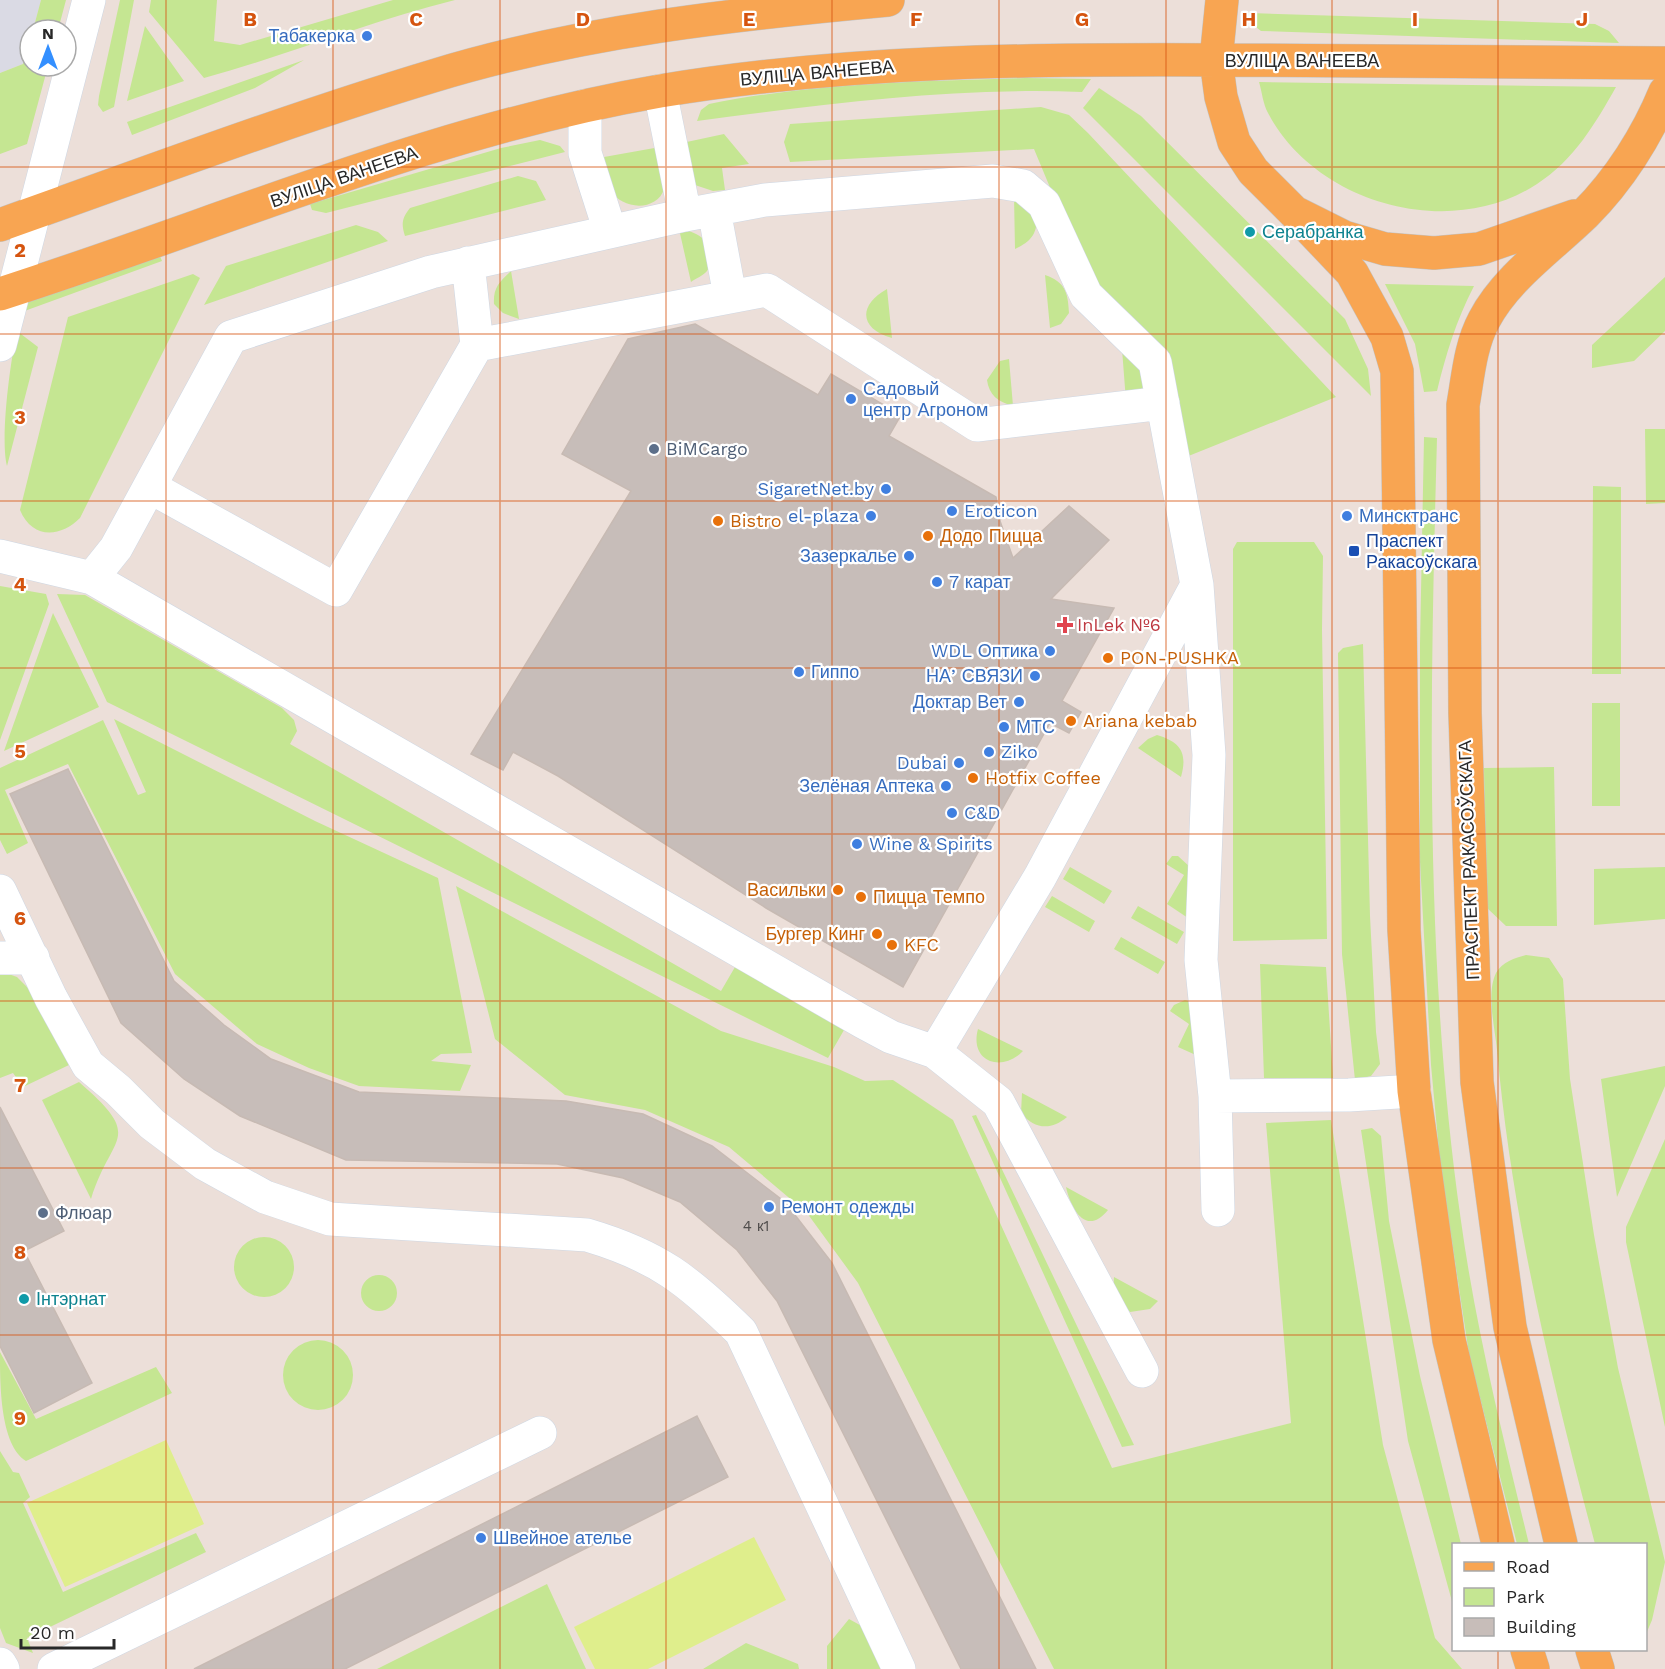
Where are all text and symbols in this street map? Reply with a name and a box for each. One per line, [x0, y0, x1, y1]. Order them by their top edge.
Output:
text: B [243, 7, 257, 31]
text: C [409, 7, 423, 31]
text: D [576, 7, 590, 31]
text: E [743, 7, 755, 31]
text: F [910, 7, 922, 31]
text: G [1075, 7, 1089, 31]
text: H [1242, 7, 1256, 31]
text: I [1412, 7, 1418, 31]
text: J [1576, 7, 1588, 31]
north arrow [18, 18, 78, 78]
text: N [42, 24, 54, 43]
place label: Табакерка [269, 25, 356, 46]
marker: Табакерка [360, 29, 374, 43]
street label: ВУЛІЦА ВАНЕЕВА [1225, 50, 1379, 71]
street label: ВУЛІЦА ВАНЕЕВА [739, 55, 895, 90]
street label: ВУЛІЦА ВАНЕЕВА [267, 141, 420, 212]
place label: Серабранка [1262, 221, 1365, 242]
marker: Серабранка [1243, 225, 1257, 239]
text: 2 [14, 238, 26, 262]
place label: Садовый центр Агроном [863, 378, 988, 420]
marker: Садовый центр Агроном [844, 392, 858, 406]
text: 3 [14, 405, 26, 429]
place label: BiMCargo [666, 438, 748, 459]
marker: BiMCargo [647, 442, 661, 456]
place label: SigaretNet.by [757, 478, 875, 499]
marker: SigaretNet.by [879, 482, 893, 496]
place label: Eroticon [964, 500, 1038, 521]
marker: Eroticon [945, 504, 959, 518]
place label: el-plaza [788, 505, 859, 526]
place label: Минсктранс [1359, 505, 1458, 526]
marker: el-plaza [864, 509, 878, 523]
marker: Минсктранс [1340, 509, 1354, 523]
place label: Bistro [730, 510, 781, 531]
marker: Bistro [711, 514, 725, 528]
place label: Додо Пицца [940, 525, 1043, 546]
marker: Додо Пицца [921, 529, 935, 543]
place label: Праспект Ракасоўскага [1366, 530, 1478, 572]
marker: Праспект Ракасоўскага [1347, 544, 1361, 558]
place label: Зазеркалье [800, 545, 897, 566]
marker: Зазеркалье [902, 549, 916, 563]
place label: 7 карат [949, 571, 1011, 592]
text: 4 [14, 572, 27, 596]
marker: 7 карат [930, 575, 944, 589]
place label: InLek №6 [1077, 614, 1161, 635]
marker: InLek №6 [1058, 618, 1072, 632]
place label: WDL Оптика [931, 640, 1039, 661]
marker: WDL Оптика [1043, 644, 1057, 658]
place label: PON-PUSHKA [1120, 647, 1239, 668]
marker: PON-PUSHKA [1101, 651, 1115, 665]
place label: Гиппо [811, 661, 859, 682]
marker: Гиппо [792, 665, 806, 679]
place label: НАʼСВЯЗИ [926, 665, 1023, 686]
marker: НАʼСВЯЗИ [1028, 669, 1042, 683]
place label: Доктар Вет [913, 691, 1007, 712]
marker: Доктар Вет [1012, 695, 1026, 709]
place label: Ariana kebab [1083, 710, 1197, 731]
marker: Ariana kebab [1064, 714, 1078, 728]
place label: МТС [1016, 716, 1055, 737]
marker: МТС [997, 720, 1011, 734]
text: 5 [14, 739, 26, 763]
street label: ПРАСПЕКТ РАКАСОЎСКАГА [1454, 740, 1483, 980]
place label: Ziko [1001, 741, 1038, 762]
marker: Ziko [982, 745, 996, 759]
place label: Dubai [897, 752, 947, 773]
marker: Dubai [952, 756, 966, 770]
place label: Hotfix Coffee [985, 767, 1101, 788]
marker: Hotfix Coffee [966, 771, 980, 785]
place label: Зелёная Аптека [799, 775, 935, 796]
marker: Зелёная Аптека [939, 779, 953, 793]
place label: C&D [964, 802, 1001, 823]
marker: C&D [945, 806, 959, 820]
place label: Wine & Spirits [869, 833, 993, 854]
marker: Wine & Spirits [850, 837, 864, 851]
place label: Васильки [747, 879, 826, 900]
marker: Васильки [831, 883, 845, 897]
place label: Пицца Темпо [873, 886, 985, 907]
marker: Пицца Темпо [854, 890, 868, 904]
text: 6 [14, 906, 26, 930]
place label: Бургер Кинг [765, 923, 865, 944]
marker: Бургер Кинг [870, 927, 884, 941]
place label: KFC [904, 934, 939, 955]
marker: KFC [885, 938, 899, 952]
text: 7 [14, 1073, 26, 1097]
place label: Ремонт одежды [781, 1196, 914, 1217]
marker: Ремонт одежды [762, 1200, 776, 1214]
place label: Флюар [55, 1202, 112, 1223]
marker: Флюар [36, 1206, 50, 1220]
house number: 4 к1 [743, 1217, 769, 1235]
text: 8 [14, 1240, 26, 1264]
place label: Інтэрнат [36, 1288, 106, 1309]
marker: Інтэрнат [17, 1292, 31, 1306]
text: 9 [14, 1406, 26, 1430]
place label: Швейное ателье [493, 1527, 632, 1548]
marker: Швейное ателье [474, 1531, 488, 1545]
legend [1452, 1543, 1647, 1651]
text: Road [1506, 1556, 1550, 1577]
text: Park [1506, 1586, 1545, 1607]
scale bar [21, 1612, 114, 1650]
text: Building [1506, 1616, 1576, 1637]
text: 20 m [30, 1622, 75, 1643]

